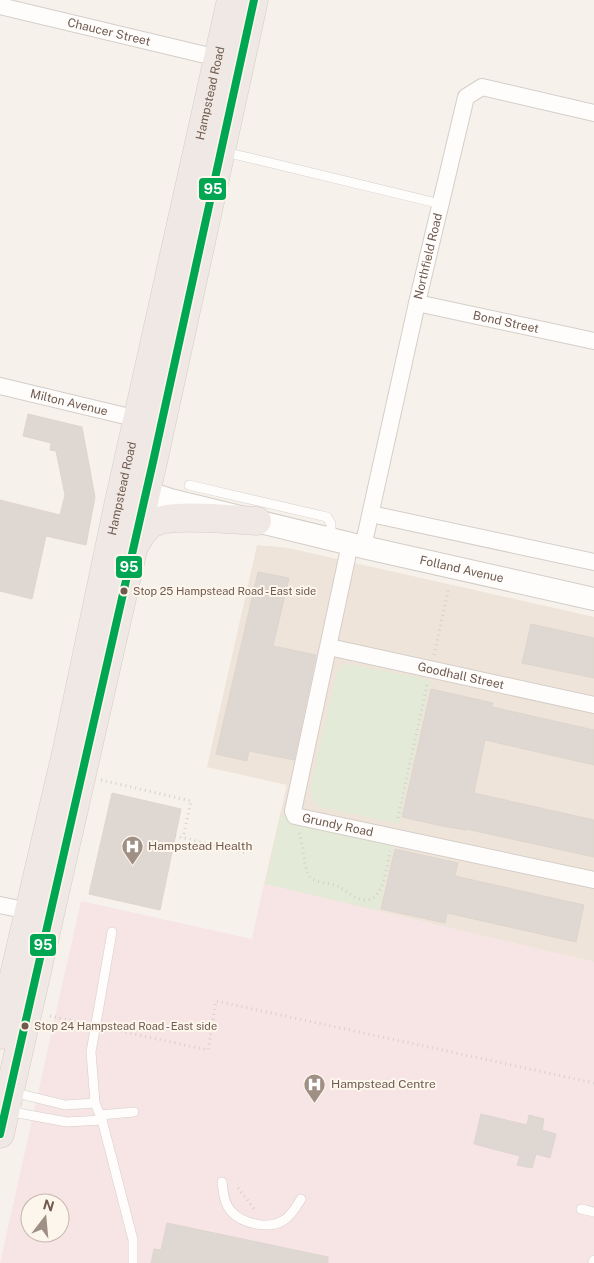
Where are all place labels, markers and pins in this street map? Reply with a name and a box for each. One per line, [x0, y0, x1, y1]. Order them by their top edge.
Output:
place label: Stop 25 Hampstead Road - East side [133, 585, 316, 597]
marker: Stop 25 Hampstead Road - East side [119, 586, 129, 596]
hospital icon: Hampstead Health [120, 834, 144, 865]
place label: Hampstead Health [148, 839, 252, 853]
place label: Stop 24 Hampstead Road - East side [34, 1020, 217, 1032]
marker: Stop 24 Hampstead Road - East side [20, 1021, 30, 1031]
hospital icon: Hampstead Centre [303, 1072, 327, 1103]
place label: Hampstead Centre [331, 1077, 436, 1091]

